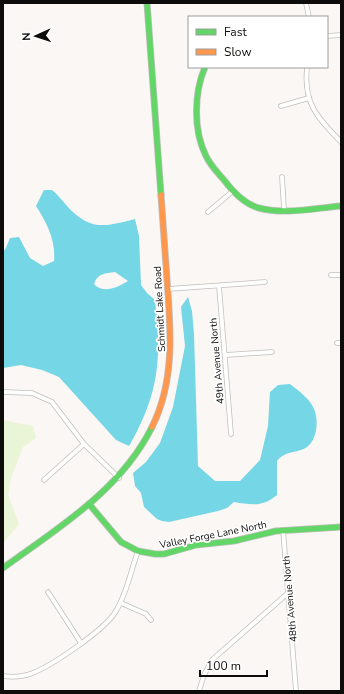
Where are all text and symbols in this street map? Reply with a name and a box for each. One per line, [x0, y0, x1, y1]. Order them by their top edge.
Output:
north arrow [16, 16, 56, 56]
legend [188, 16, 328, 68]
text: Fast [224, 24, 247, 40]
text: N [19, 32, 34, 41]
text: Slow [224, 44, 252, 60]
street label: Schmidt Lake Road [151, 265, 169, 352]
street label: 49th Avenue North [206, 317, 228, 405]
street label: Valley Forge Lane North [157, 518, 268, 552]
street label: 48th Avenue North [279, 555, 301, 643]
scale bar [200, 652, 267, 678]
text: 100 m [206, 658, 241, 674]

